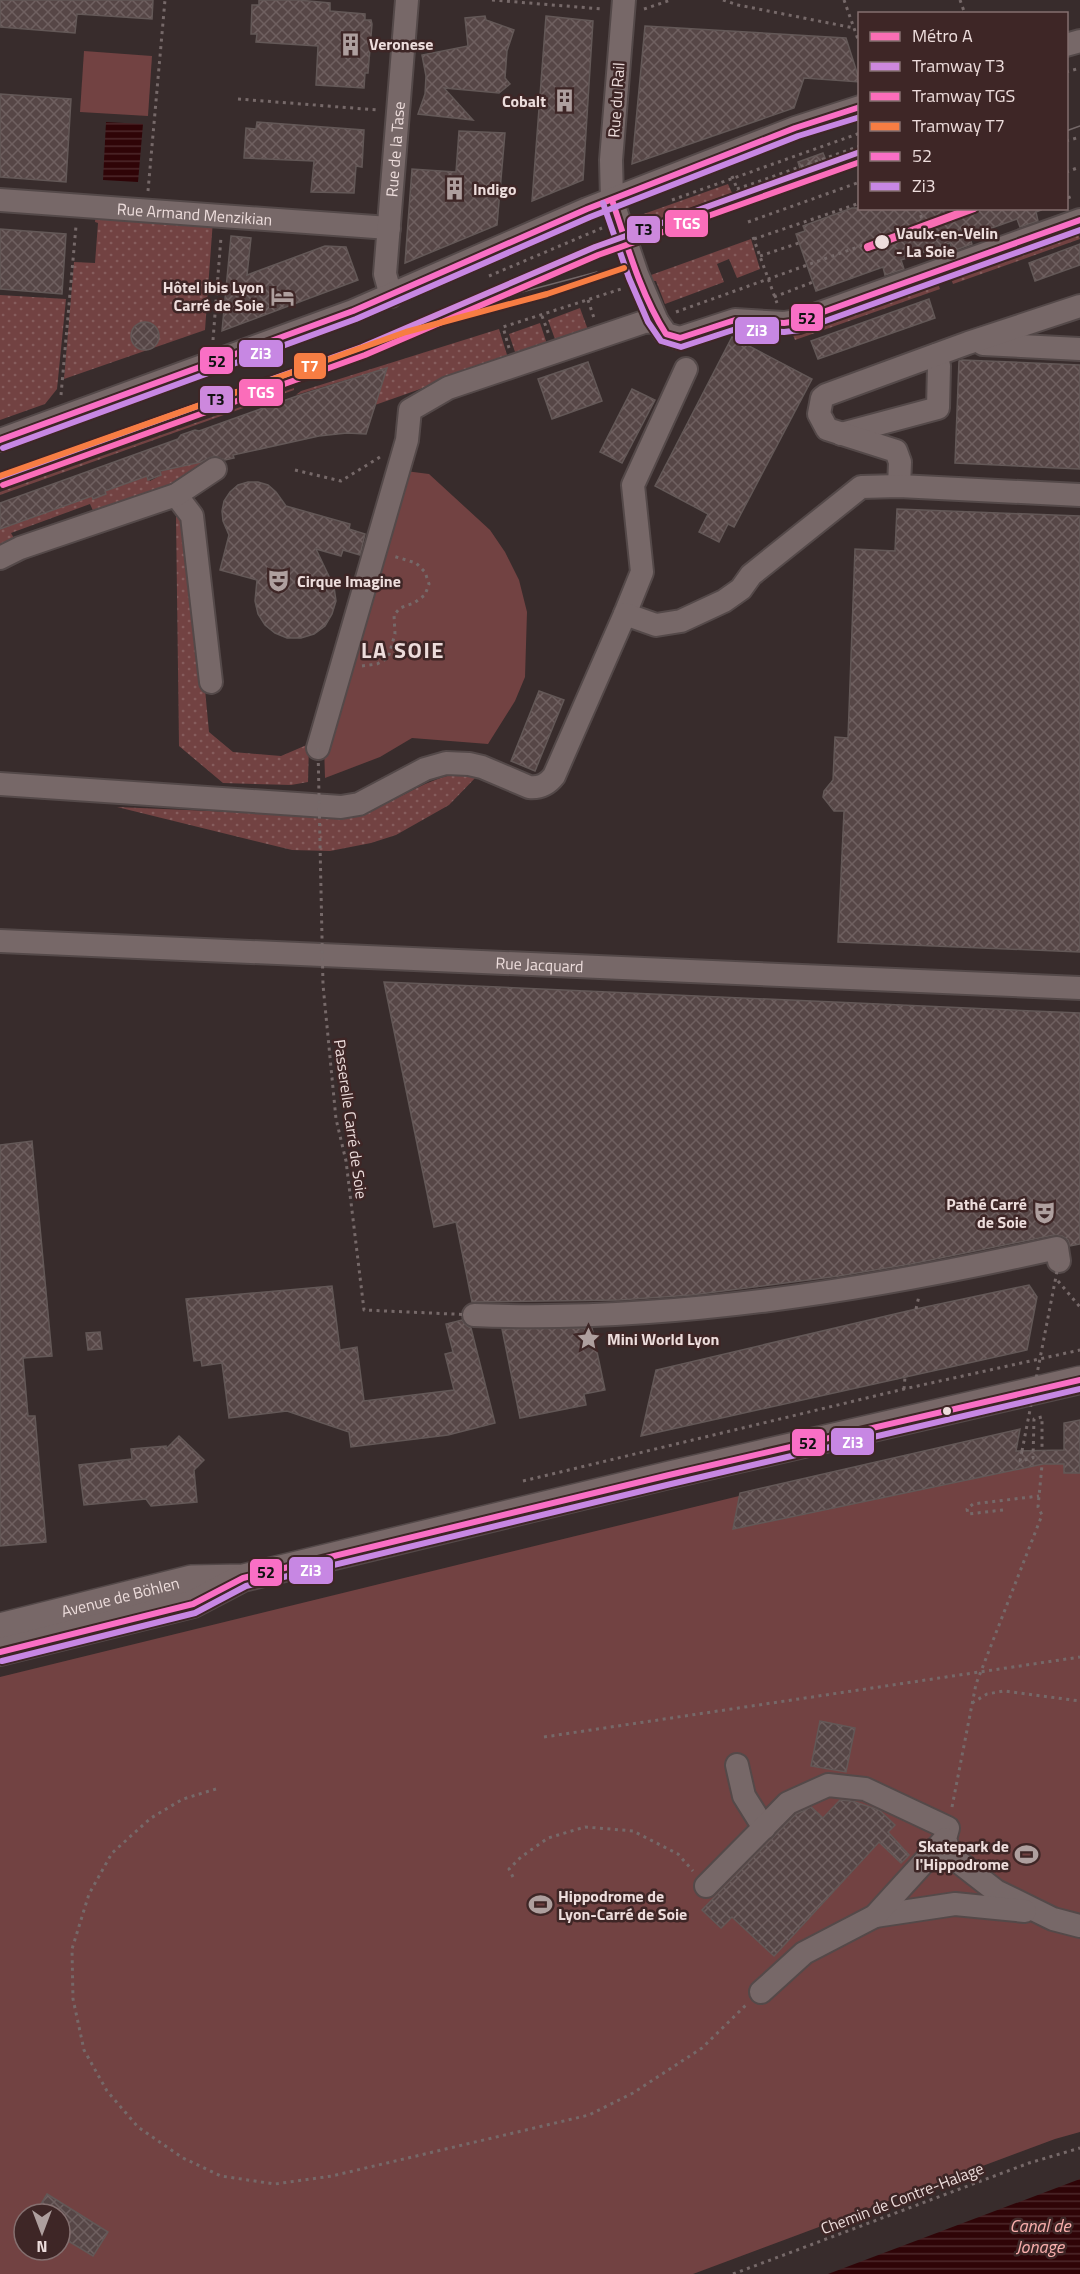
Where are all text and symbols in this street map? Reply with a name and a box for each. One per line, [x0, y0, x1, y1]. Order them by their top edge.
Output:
legend [858, 12, 1068, 210]
text: Métro A [912, 22, 973, 49]
building icon: Veronese [338, 31, 364, 57]
place label: Veronese [369, 32, 434, 56]
text: Tramway T3 [912, 52, 1005, 79]
street label: Rue du Rail [601, 62, 631, 138]
text: Tramway TGS [912, 82, 1015, 109]
building icon: Cobalt [551, 88, 577, 114]
place label: Cobalt [502, 89, 546, 113]
street label: Rue de la Tase [379, 100, 411, 198]
text: Tramway T7 [912, 112, 1005, 139]
text: 52 [912, 142, 932, 169]
text: Zi3 [912, 172, 936, 199]
building icon: Indigo [442, 176, 468, 202]
place label: Indigo [473, 177, 516, 201]
street label: Rue Armand Menzikian [116, 196, 273, 232]
line badge: TGS [664, 209, 709, 238]
text: TGS [674, 211, 701, 235]
line badge: T3 [626, 215, 661, 244]
text: T3 [635, 217, 653, 241]
place label: Vaulx-en-Velin - La Soie [896, 221, 998, 263]
marker: Vaulx-en-Velin - La Soie [873, 233, 891, 251]
place label: Hôtel ibis Lyon Carré de Soie [163, 275, 264, 317]
hotel icon: Hôtel ibis Lyon Carré de Soie [269, 283, 295, 309]
line badge: 52 [790, 303, 824, 332]
text: 52 [798, 306, 816, 330]
line badge: Zi3 [734, 316, 780, 345]
text: Zi3 [746, 318, 768, 342]
line badge: Zi3 [238, 339, 284, 368]
text: Zi3 [250, 341, 272, 365]
line badge: 52 [199, 346, 234, 375]
text: 52 [208, 349, 226, 373]
line badge: T7 [293, 352, 327, 380]
text: T7 [301, 354, 319, 378]
line badge: TGS [238, 378, 284, 407]
text: TGS [248, 380, 275, 404]
line badge: T3 [199, 385, 234, 414]
text: T3 [207, 387, 225, 411]
theatre icon: Cirque Imagine [266, 568, 292, 594]
place label: Cirque Imagine [297, 569, 401, 593]
district label: LA SOIE [361, 633, 445, 667]
street label: Rue Jacquard [495, 951, 584, 978]
street label: Passerelle Carré de Soie [328, 1038, 374, 1200]
place label: Pathé Carré de Soie [946, 1192, 1027, 1234]
theatre icon: Pathé Carré de Soie [1032, 1200, 1058, 1226]
place icon: Mini World Lyon [576, 1326, 602, 1352]
place label: Mini World Lyon [607, 1327, 719, 1351]
unlabelled marker [941, 1405, 953, 1417]
line badge: Zi3 [830, 1427, 875, 1456]
line badge: 52 [791, 1428, 826, 1457]
text: Zi3 [842, 1430, 864, 1454]
text: 52 [799, 1431, 817, 1455]
line badge: Zi3 [288, 1556, 334, 1585]
line badge: 52 [249, 1558, 283, 1587]
text: Zi3 [300, 1558, 322, 1582]
text: 52 [257, 1560, 275, 1584]
street label: Avenue de Böhlen [59, 1570, 182, 1623]
place label: Skatepark de l'Hippodrome [915, 1834, 1009, 1876]
sports icon: Skatepark de l'Hippodrome [1014, 1842, 1040, 1868]
place label: Hippodrome de Lyon-Carré de Soie [558, 1884, 687, 1926]
sports icon: Hippodrome de Lyon-Carré de Soie [527, 1892, 553, 1918]
street label: Chemin de Contre-Halage [817, 2156, 987, 2240]
north arrow [12, 2202, 72, 2262]
water label: Canal de Jonage [1009, 2212, 1072, 2260]
text: N [36, 2235, 48, 2259]

